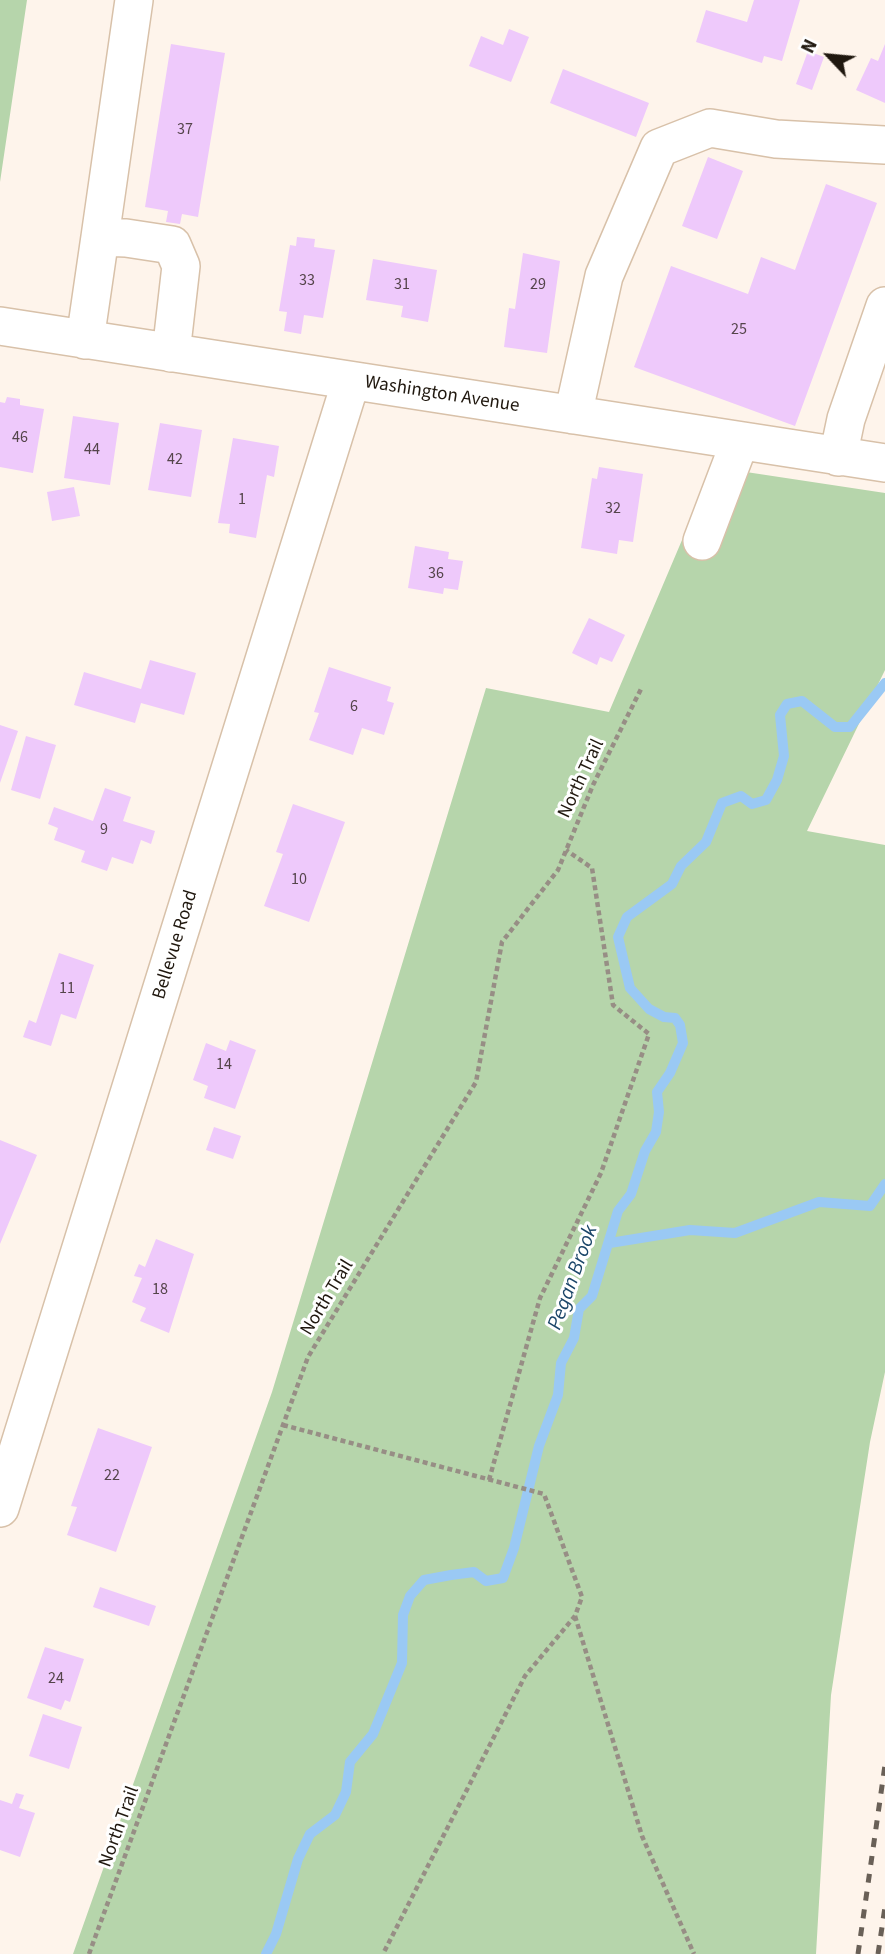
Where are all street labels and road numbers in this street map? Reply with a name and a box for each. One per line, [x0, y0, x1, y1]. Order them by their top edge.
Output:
street label: Washington Avenue [363, 372, 521, 418]
street label: North Trail [554, 736, 610, 822]
street label: Bellevue Road [149, 888, 203, 1002]
street label: North Trail [297, 1256, 359, 1340]
street label: North Trail [95, 1784, 145, 1870]

